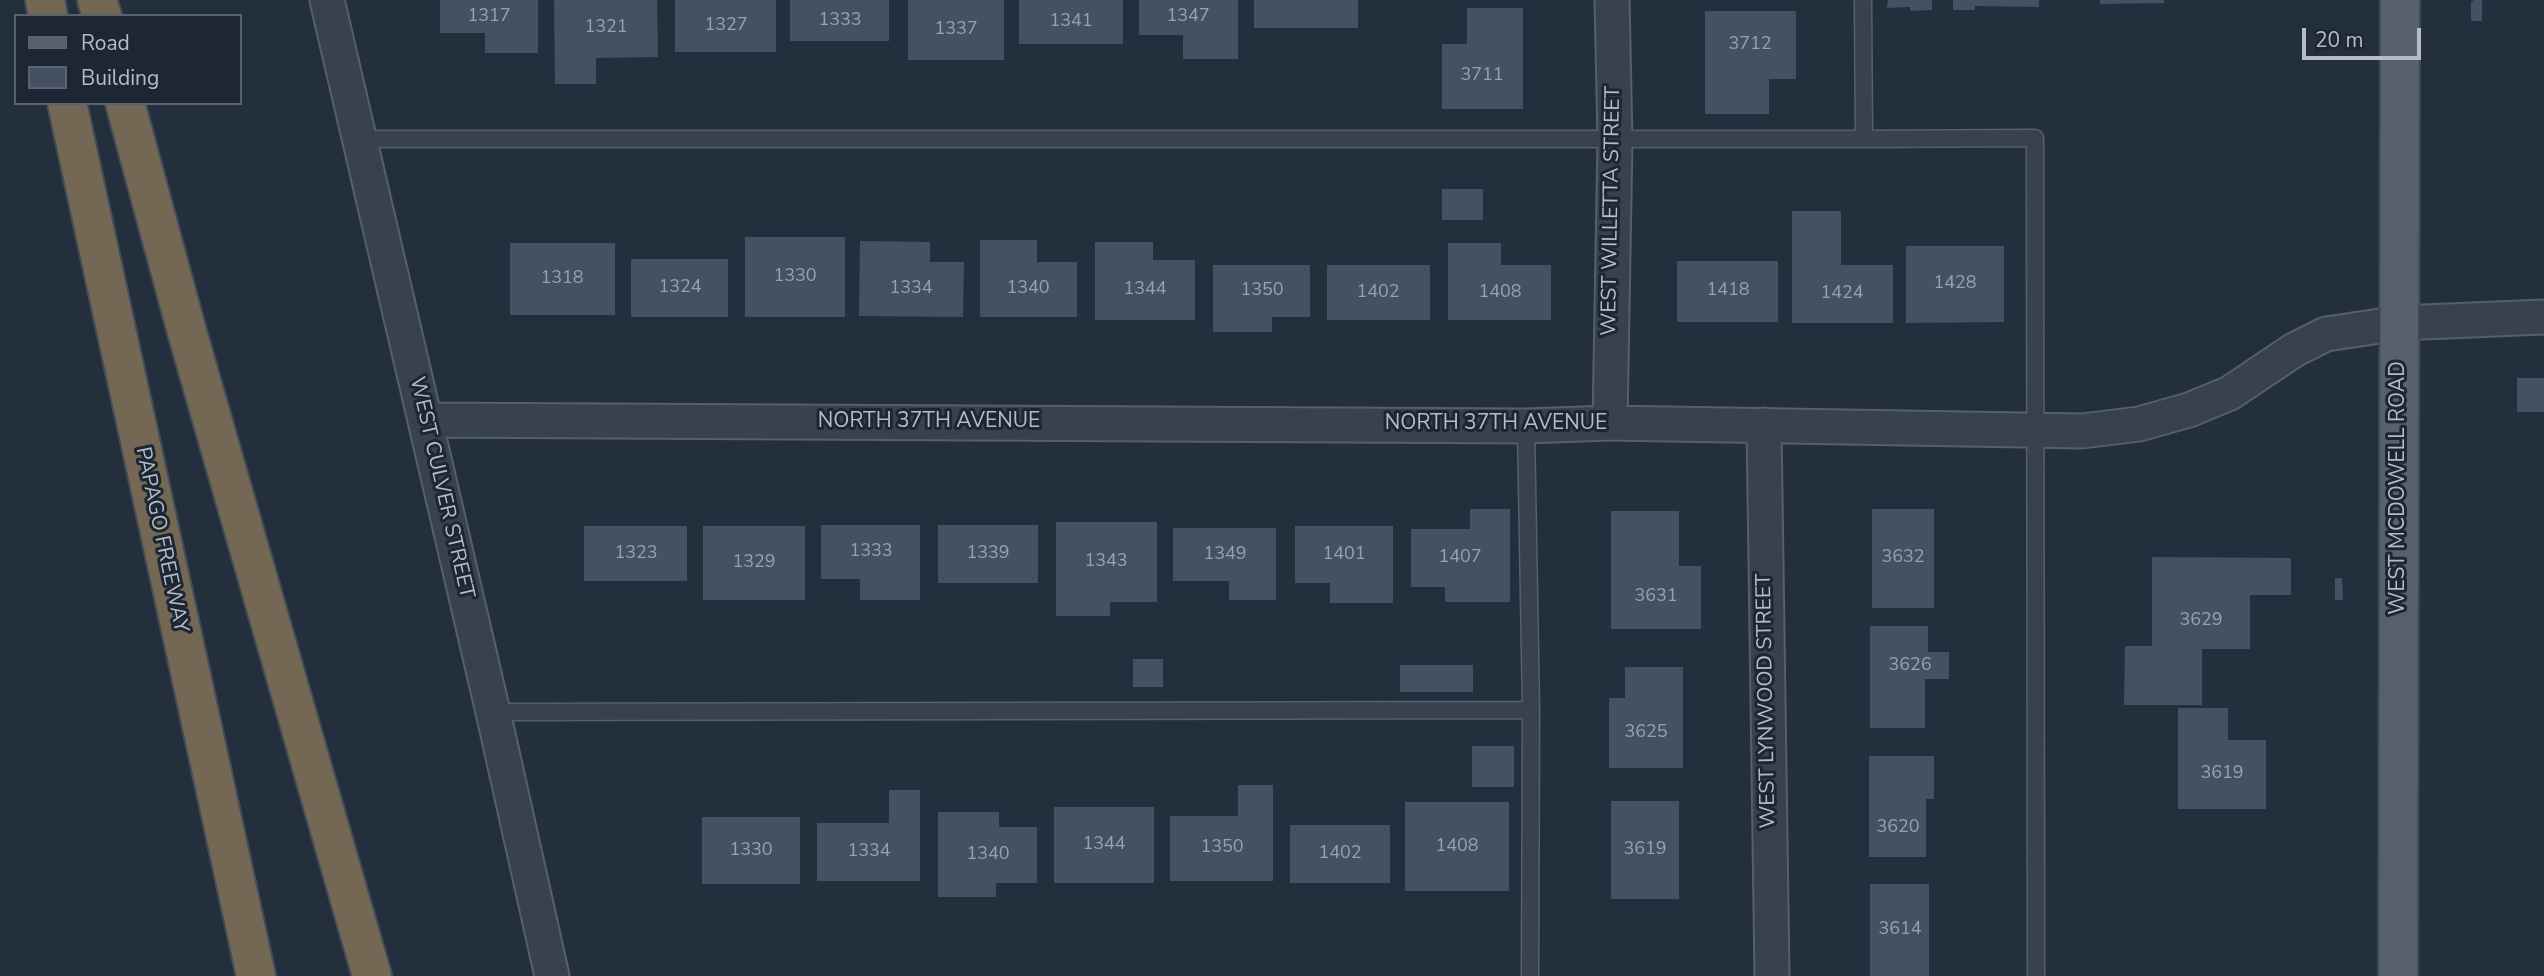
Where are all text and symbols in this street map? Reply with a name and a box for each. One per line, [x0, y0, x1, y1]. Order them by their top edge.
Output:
house number: 1317 [467, 6, 511, 28]
house number: 1347 [1166, 6, 1210, 28]
house number: 1333 [818, 10, 862, 32]
house number: 1341 [1049, 11, 1093, 33]
legend [14, 14, 242, 105]
scale bar [2306, 14, 2425, 58]
house number: 1327 [704, 15, 748, 37]
house number: 1321 [584, 17, 628, 39]
house number: 1337 [934, 19, 978, 41]
text: 20 m [2315, 26, 2364, 54]
text: Road [81, 29, 130, 57]
house number: 3712 [1728, 34, 1772, 56]
text: Building [81, 64, 159, 92]
house number: 3711 [1460, 65, 1504, 87]
street label: WEST WILLETTA STREET [1597, 86, 1627, 336]
house number: 1330 [773, 266, 817, 288]
house number: 1318 [540, 268, 584, 290]
house number: 1428 [1933, 273, 1977, 295]
house number: 1324 [658, 277, 702, 299]
house number: 1334 [889, 278, 933, 300]
house number: 1340 [1006, 278, 1050, 300]
house number: 1344 [1123, 279, 1167, 301]
house number: 1350 [1240, 280, 1284, 302]
house number: 1418 [1706, 280, 1750, 302]
house number: 1402 [1356, 282, 1400, 304]
house number: 1408 [1478, 282, 1522, 304]
house number: 1424 [1820, 283, 1864, 305]
street label: WEST MCDOWELL ROAD [2386, 361, 2412, 615]
street label: WEST CULVER STREET [403, 375, 479, 601]
street label: NORTH 37TH AVENUE [818, 409, 1040, 435]
street label: NORTH 37TH AVENUE [1385, 411, 1607, 437]
street label: PAPAGO FREEWAY [129, 445, 193, 635]
house number: 1333 [849, 541, 893, 563]
house number: 1323 [614, 543, 658, 565]
house number: 1339 [966, 543, 1010, 565]
house number: 1349 [1203, 544, 1247, 566]
house number: 1401 [1322, 544, 1366, 566]
house number: 1407 [1438, 547, 1482, 569]
house number: 3632 [1881, 547, 1925, 569]
house number: 1343 [1084, 551, 1128, 573]
house number: 1329 [732, 552, 776, 574]
street label: WEST LYNWOOD STREET [1752, 573, 1782, 829]
house number: 3631 [1634, 586, 1678, 608]
house number: 3629 [2179, 610, 2223, 632]
house number: 3626 [1888, 655, 1932, 677]
house number: 3625 [1624, 722, 1668, 744]
house number: 3619 [2200, 763, 2244, 785]
house number: 3620 [1876, 817, 1920, 839]
house number: 1344 [1082, 834, 1126, 856]
house number: 1408 [1435, 836, 1479, 858]
house number: 1350 [1200, 837, 1244, 859]
house number: 3619 [1623, 839, 1667, 861]
house number: 1330 [729, 840, 773, 862]
house number: 1334 [847, 841, 891, 863]
house number: 1402 [1318, 843, 1362, 865]
house number: 1340 [966, 844, 1010, 866]
house number: 3614 [1878, 919, 1922, 941]

